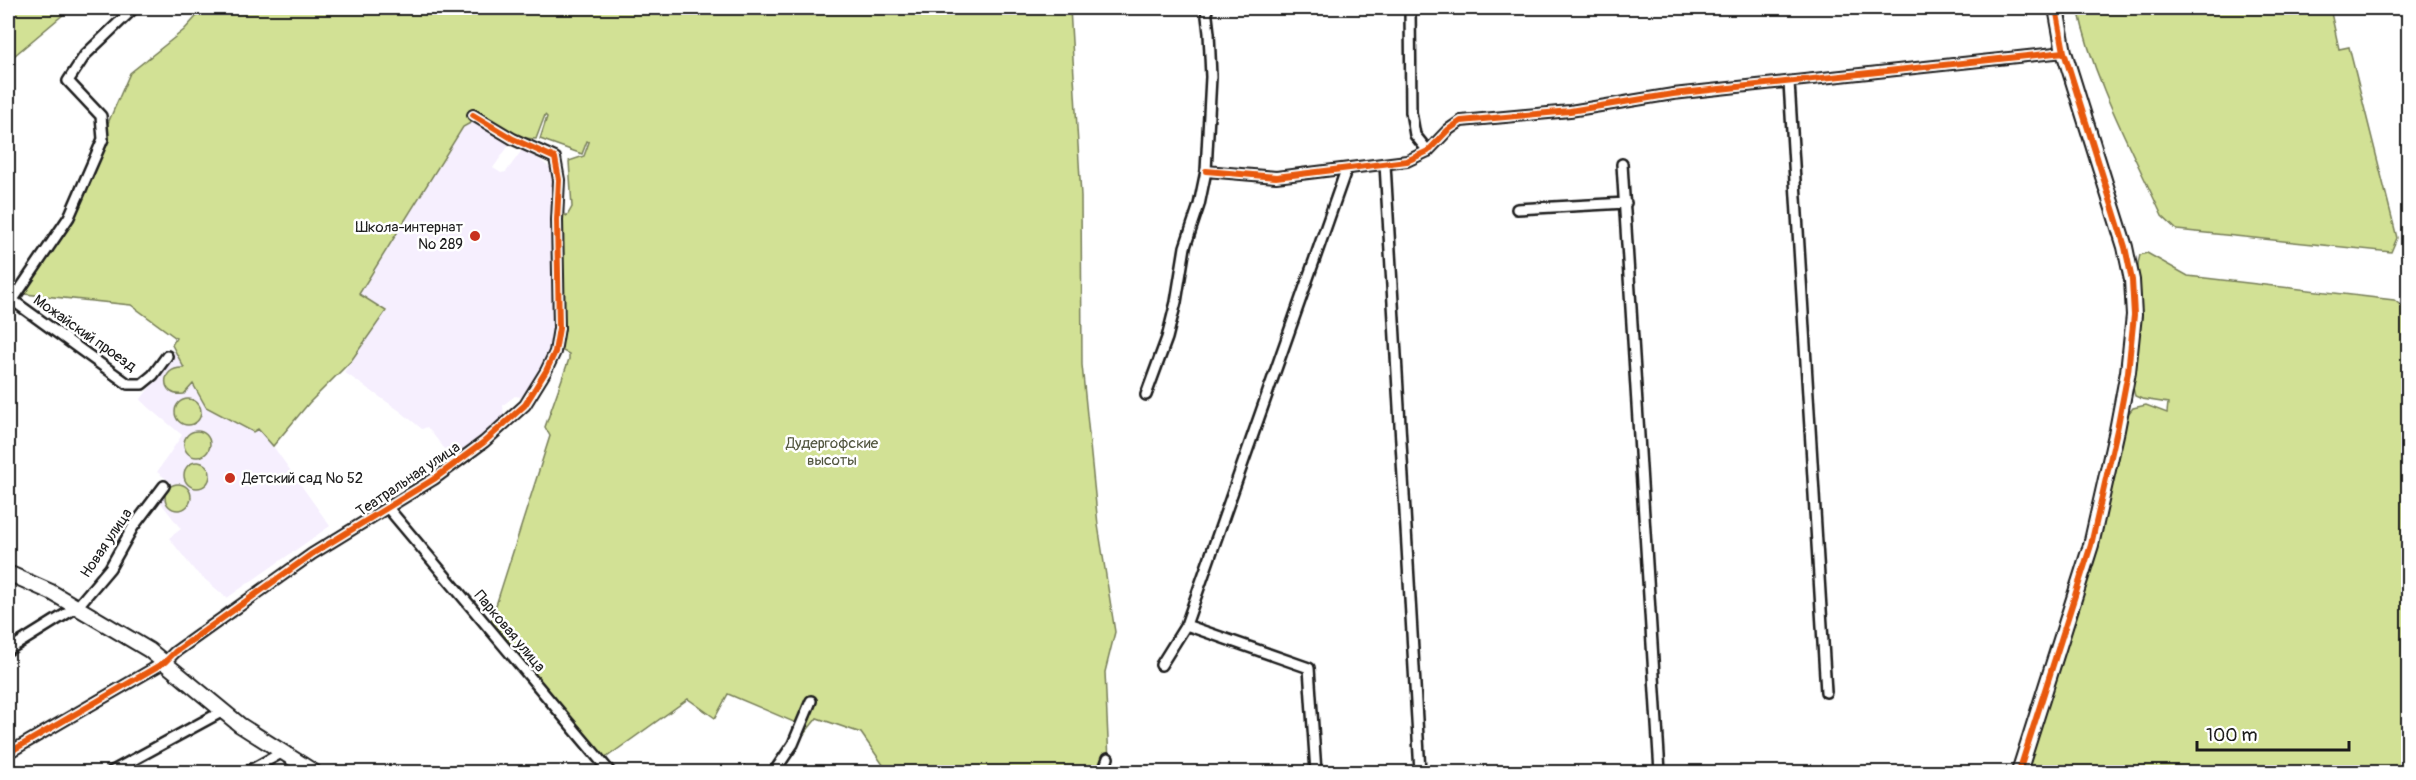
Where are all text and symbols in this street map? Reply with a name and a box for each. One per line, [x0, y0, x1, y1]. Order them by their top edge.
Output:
place label: Школа-интернат № 289 [356, 218, 463, 254]
marker: Школа-интернат № 289 [468, 229, 482, 243]
street label: Можайский проезд [29, 291, 140, 376]
park label: Дудергофские высоты [785, 434, 879, 470]
street label: Театральная улица [353, 438, 464, 521]
place label: Детский сад № 52 [241, 469, 363, 488]
marker: Детский сад № 52 [223, 471, 237, 485]
street label: Новая улица [76, 505, 137, 582]
street label: Парковая улица [470, 587, 549, 676]
scale bar [2197, 714, 2348, 752]
text: 100 m [2206, 724, 2258, 747]

